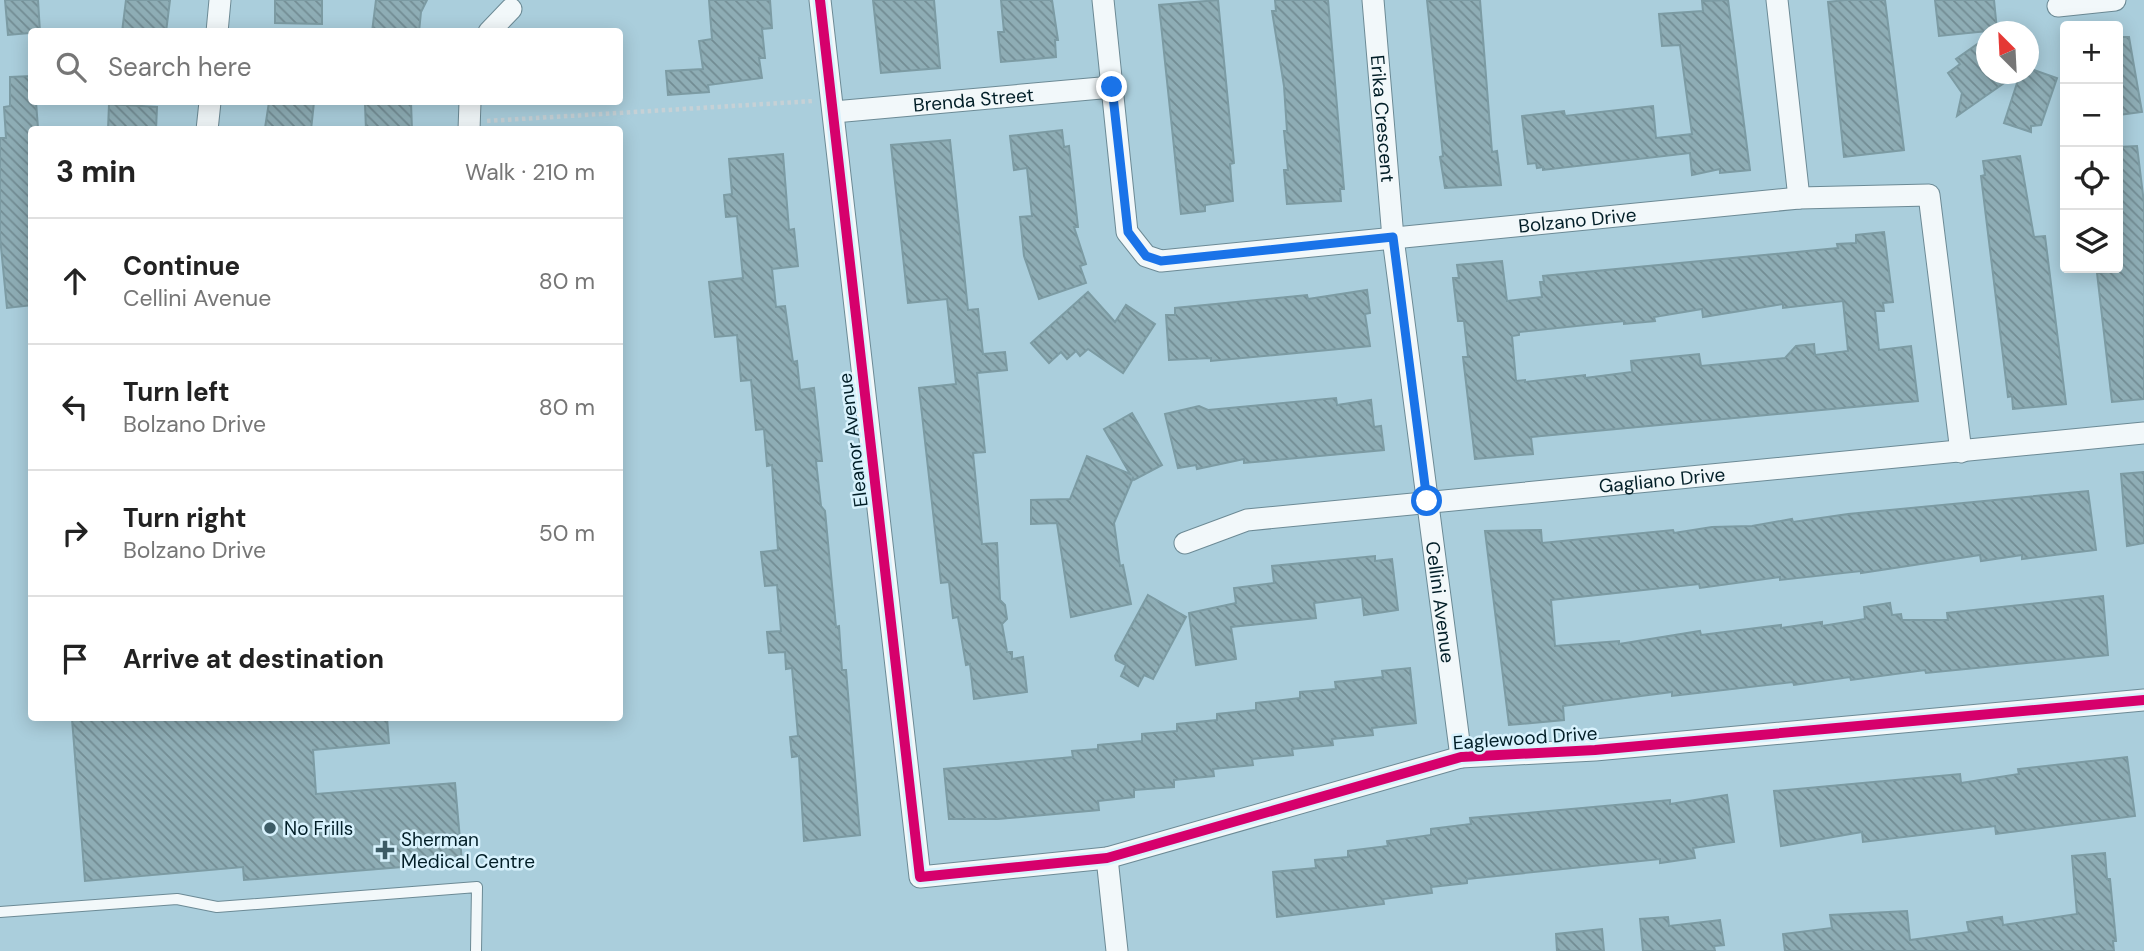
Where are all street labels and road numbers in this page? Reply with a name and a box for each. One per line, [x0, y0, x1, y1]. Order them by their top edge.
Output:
street label: Erika Crescent [1365, 54, 1401, 183]
street label: Brenda Street [912, 82, 1035, 117]
street label: Bolzano Drive [1517, 202, 1637, 238]
street label: Eleanor Avenue [832, 372, 874, 508]
street label: Gagliano Drive [1598, 461, 1726, 498]
street label: Cellini Avenue [1420, 540, 1461, 664]
street label: Eaglewood Drive [1452, 720, 1598, 756]

